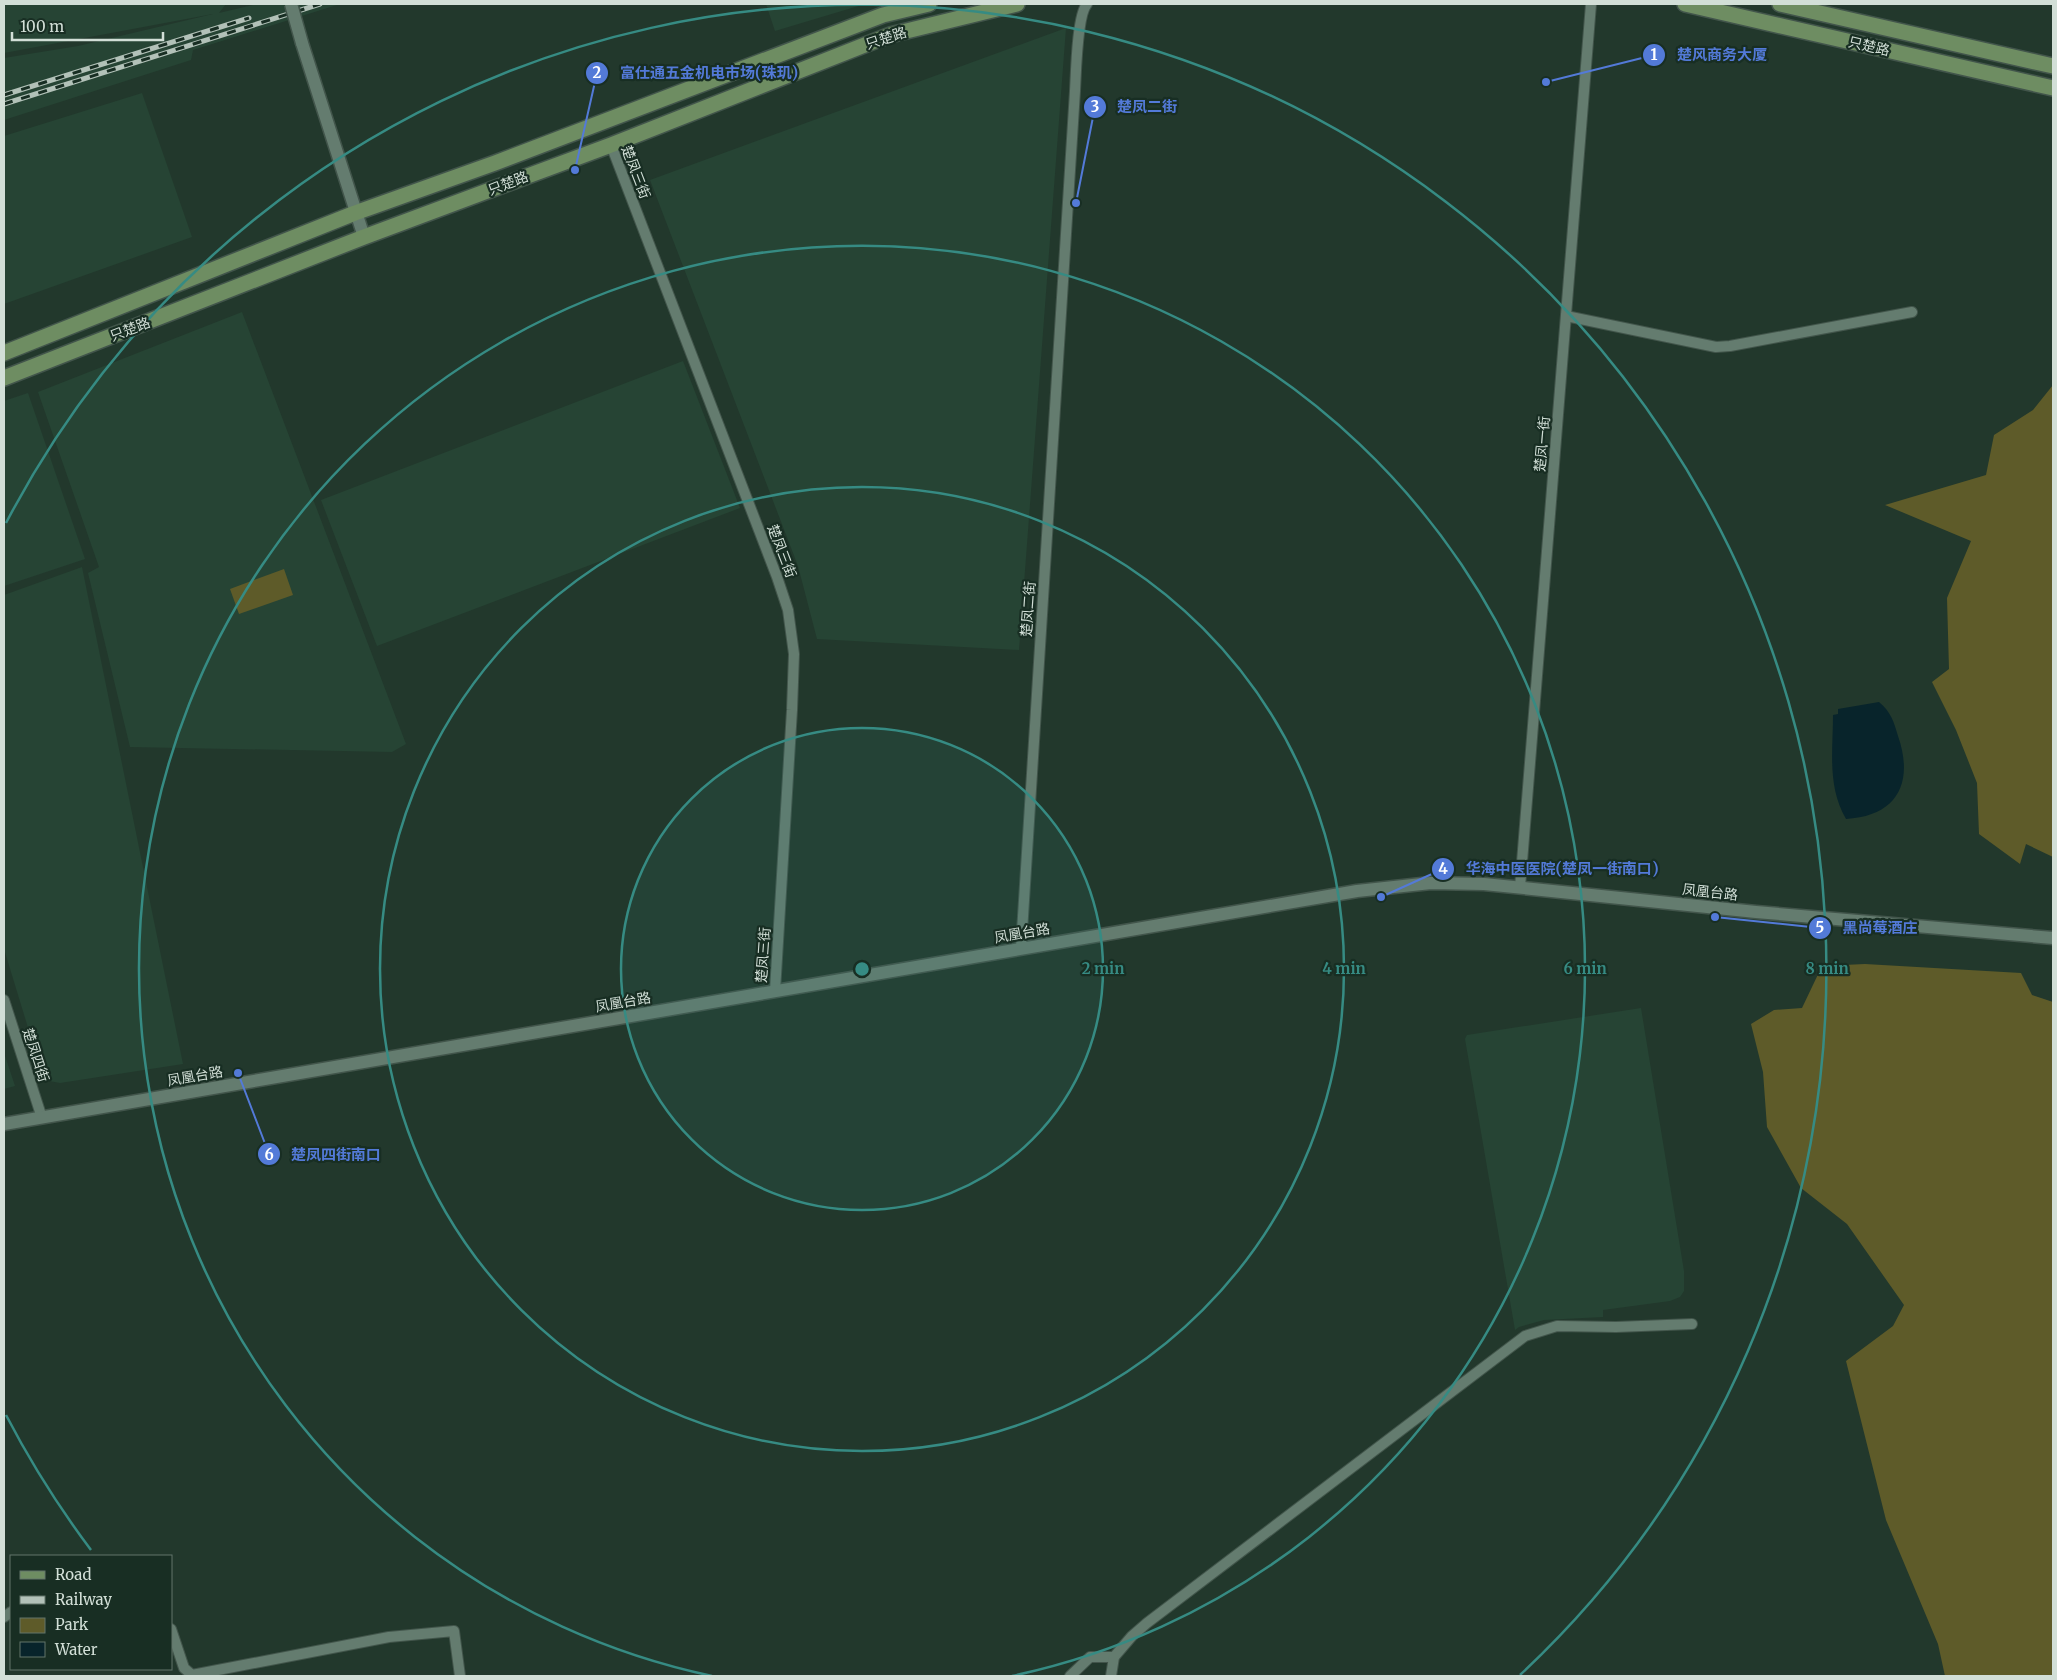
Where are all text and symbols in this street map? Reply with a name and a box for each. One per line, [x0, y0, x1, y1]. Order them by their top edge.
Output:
scale bar [12, 10, 164, 42]
text: 100 m [20, 17, 64, 36]
street label: 只楚路 [863, 23, 909, 53]
street label: 只楚路 [1847, 33, 1891, 59]
callout: 楚风商务大厦 [1642, 40, 1777, 70]
text: 1 [1651, 45, 1658, 64]
text: 楚风商务大厦 [1677, 45, 1767, 64]
callout: 富仕通五金机电市场(珠玑) [584, 58, 808, 88]
text: 2 [593, 63, 602, 82]
text: 富仕通五金机电市场(珠玑) [620, 63, 798, 82]
callout: 楚凤二街 [1082, 92, 1187, 122]
text: 3 [1091, 97, 1099, 116]
text: 楚凤二街 [1117, 97, 1177, 116]
street label: 楚凤三街 [618, 143, 654, 201]
street label: 只楚路 [485, 167, 531, 199]
street label: 只楚路 [107, 313, 153, 345]
street label: 楚凤一街 [1531, 415, 1553, 473]
street label: 楚凤三街 [764, 522, 800, 580]
street label: 楚凤二街 [1017, 580, 1039, 638]
callout: 华海中医医院(楚凤一街南口) [1430, 854, 1668, 884]
text: 4 [1438, 859, 1448, 878]
text: 华海中医医院(楚凤一街南口) [1465, 859, 1659, 878]
street label: 凤凰台路 [1681, 880, 1739, 904]
callout: 黑尚莓酒庄 [1808, 913, 1928, 943]
text: 5 [1816, 918, 1824, 937]
text: 黑尚莓酒庄 [1842, 918, 1918, 937]
street label: 凤凰台路 [993, 919, 1051, 947]
street label: 楚凤三街 [752, 926, 774, 984]
text: 2 min [1082, 959, 1124, 978]
text: 4 min [1322, 959, 1366, 978]
text: 6 min [1563, 959, 1607, 978]
text: 8 min [1805, 959, 1849, 978]
centre of rings [853, 960, 871, 978]
street label: 凤凰台路 [594, 988, 652, 1016]
street label: 楚凤四街 [19, 1026, 53, 1084]
street label: 凤凰台路 [166, 1062, 224, 1090]
callout: 楚凤四街南口 [256, 1139, 391, 1169]
text: 6 [264, 1145, 274, 1164]
text: 楚凤四街南口 [291, 1145, 381, 1164]
legend [10, 1555, 172, 1670]
text: Road [55, 1565, 91, 1584]
text: Railway [55, 1590, 112, 1609]
text: Park [55, 1615, 89, 1634]
text: Water [54, 1640, 98, 1659]

